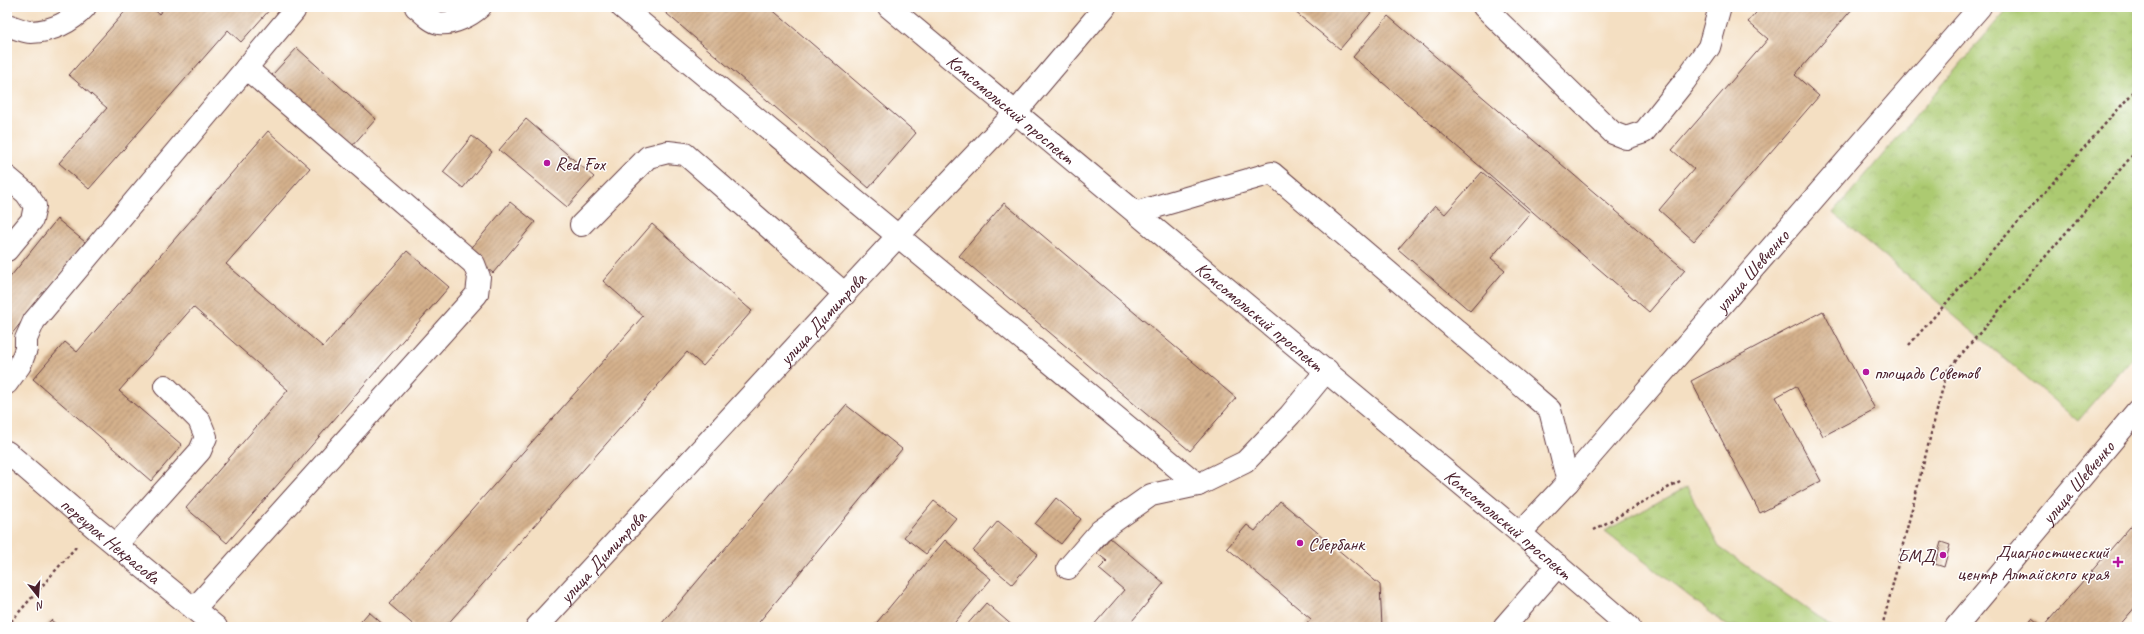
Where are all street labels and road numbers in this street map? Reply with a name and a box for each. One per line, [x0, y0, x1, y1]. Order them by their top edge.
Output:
street label: Комсомольский проспект [941, 49, 1081, 171]
street label: улица Шевченко [1709, 224, 1795, 318]
street label: Комсомольский проспект [1190, 257, 1330, 378]
street label: улица Димитрова [773, 266, 872, 371]
street label: улица Шевченко [2036, 435, 2121, 530]
street label: Комсомольский проспект [1439, 464, 1578, 586]
street label: переулок Некрасова [55, 492, 166, 590]
street label: улица Димитрова [553, 505, 653, 609]

